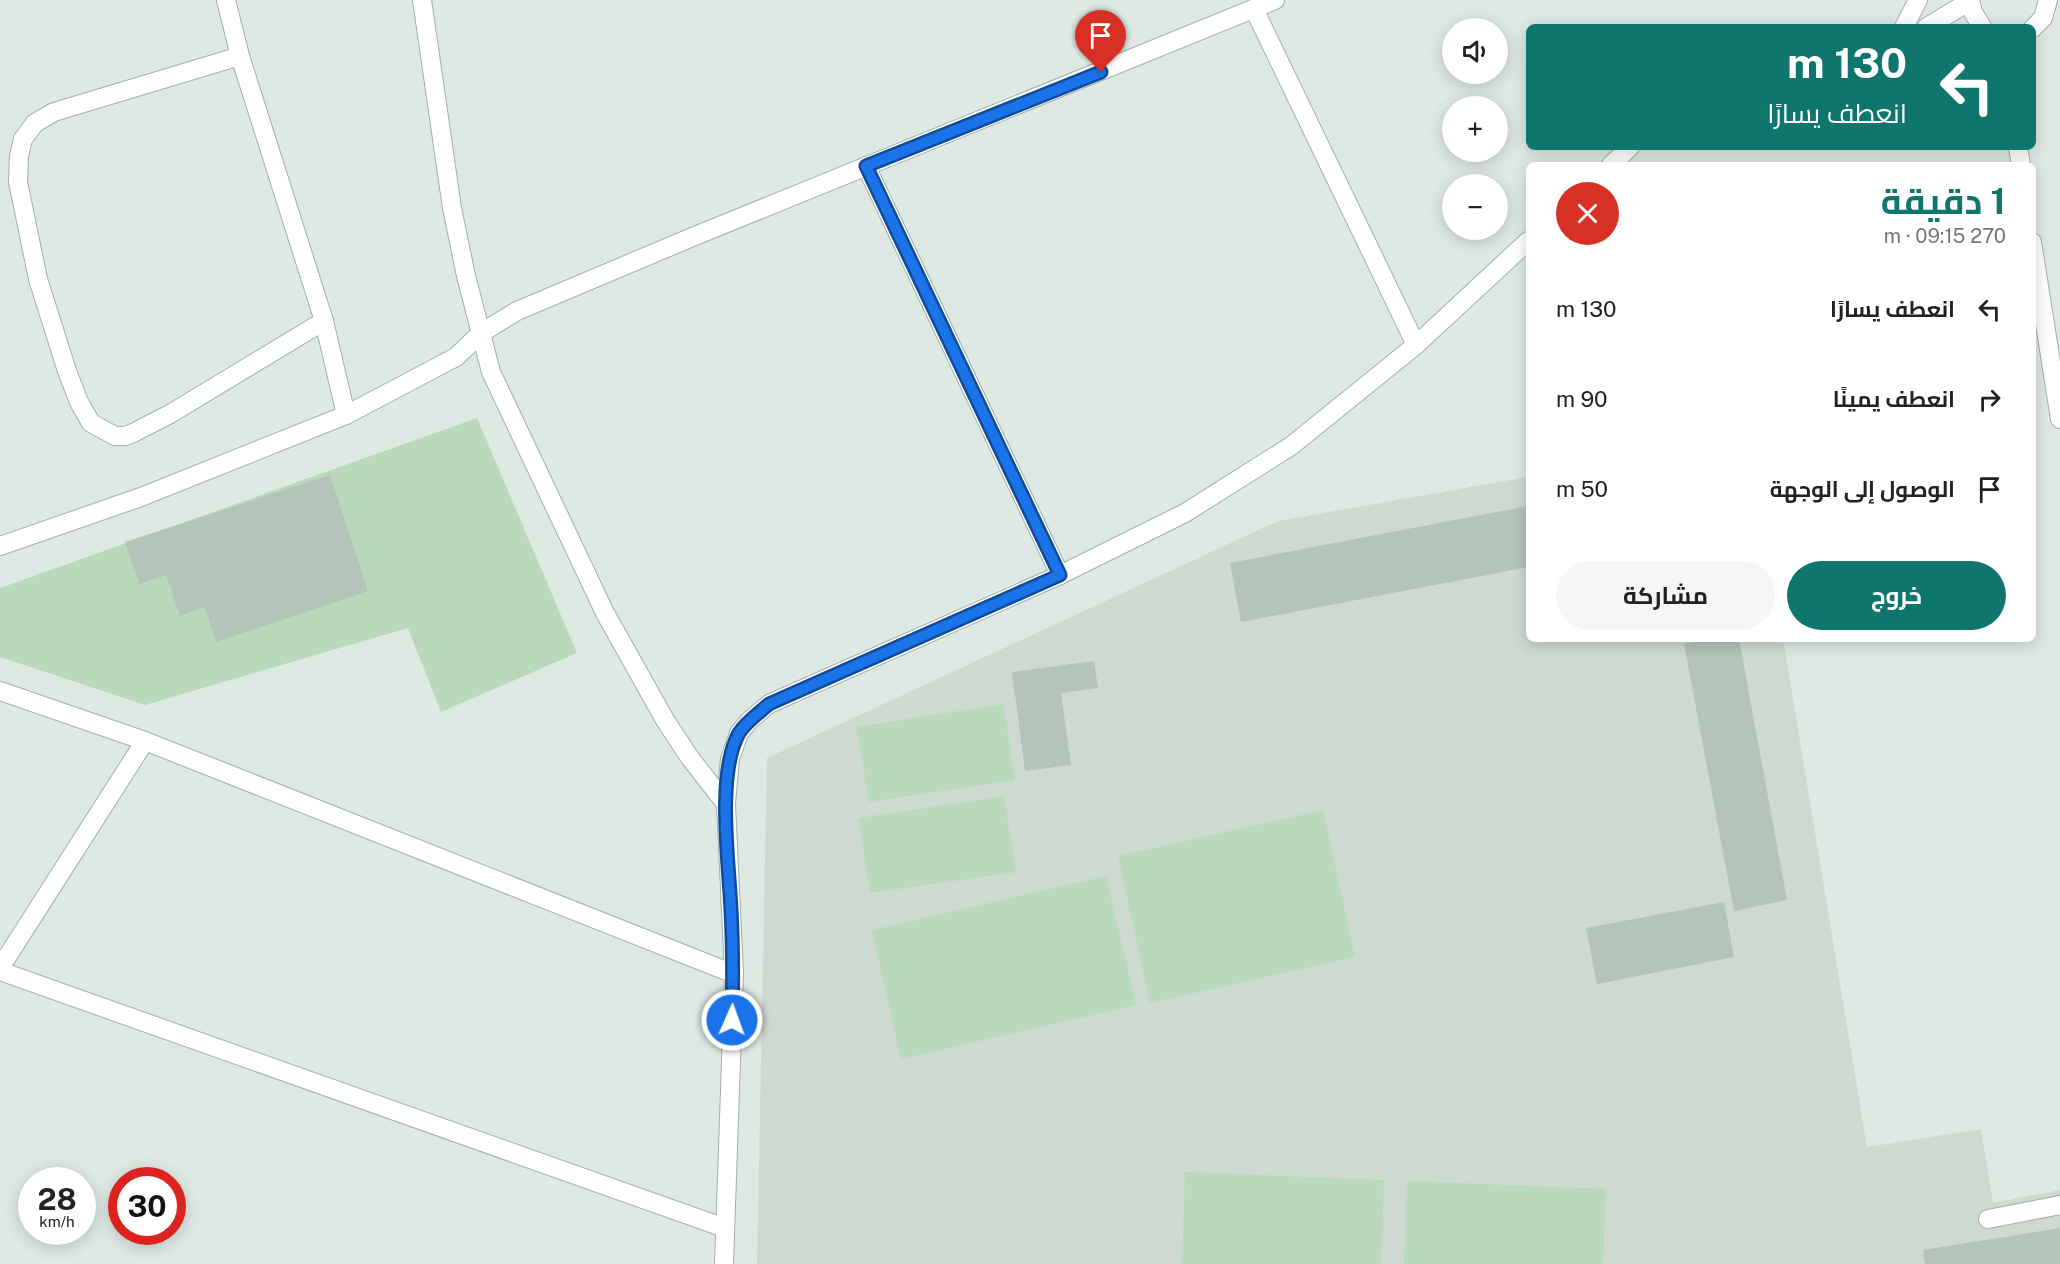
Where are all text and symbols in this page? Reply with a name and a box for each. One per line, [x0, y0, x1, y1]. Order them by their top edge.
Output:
pin [1075, 10, 1126, 72]
map controls [1442, 18, 1508, 240]
button: sound [1442, 18, 1508, 84]
icon: arrive [1084, 19, 1117, 52]
text: 130 m [1787, 38, 1907, 87]
icon: left [1928, 48, 2006, 126]
button: + [1442, 96, 1508, 162]
text: انعطف يسارًا [1767, 97, 1907, 129]
button: − [1442, 174, 1508, 240]
text: 1 دقيقة [1881, 180, 2006, 222]
button: close [1556, 182, 1619, 245]
text: 270 m · 09:15 [1884, 224, 2006, 248]
icon: left [1973, 293, 2006, 326]
text: 130 m [1556, 296, 1617, 322]
text: انعطف يسارًا [1830, 296, 1955, 322]
icon: right [1973, 383, 2006, 416]
text: 90 m [1556, 386, 1607, 412]
text: انعطف يمينًا [1833, 386, 1955, 412]
icon: arrive [1973, 473, 2006, 506]
text: 50 m [1556, 476, 1608, 502]
text: الوصول إلى الوجهة [1770, 476, 1955, 502]
button: مشاركة [1556, 561, 1775, 630]
button: خروج [1787, 561, 2006, 630]
position arrow [700, 988, 764, 1052]
speed limit sign: 30 [108, 1167, 186, 1245]
text: 28 [37, 1181, 77, 1217]
text: km/h [39, 1213, 75, 1230]

